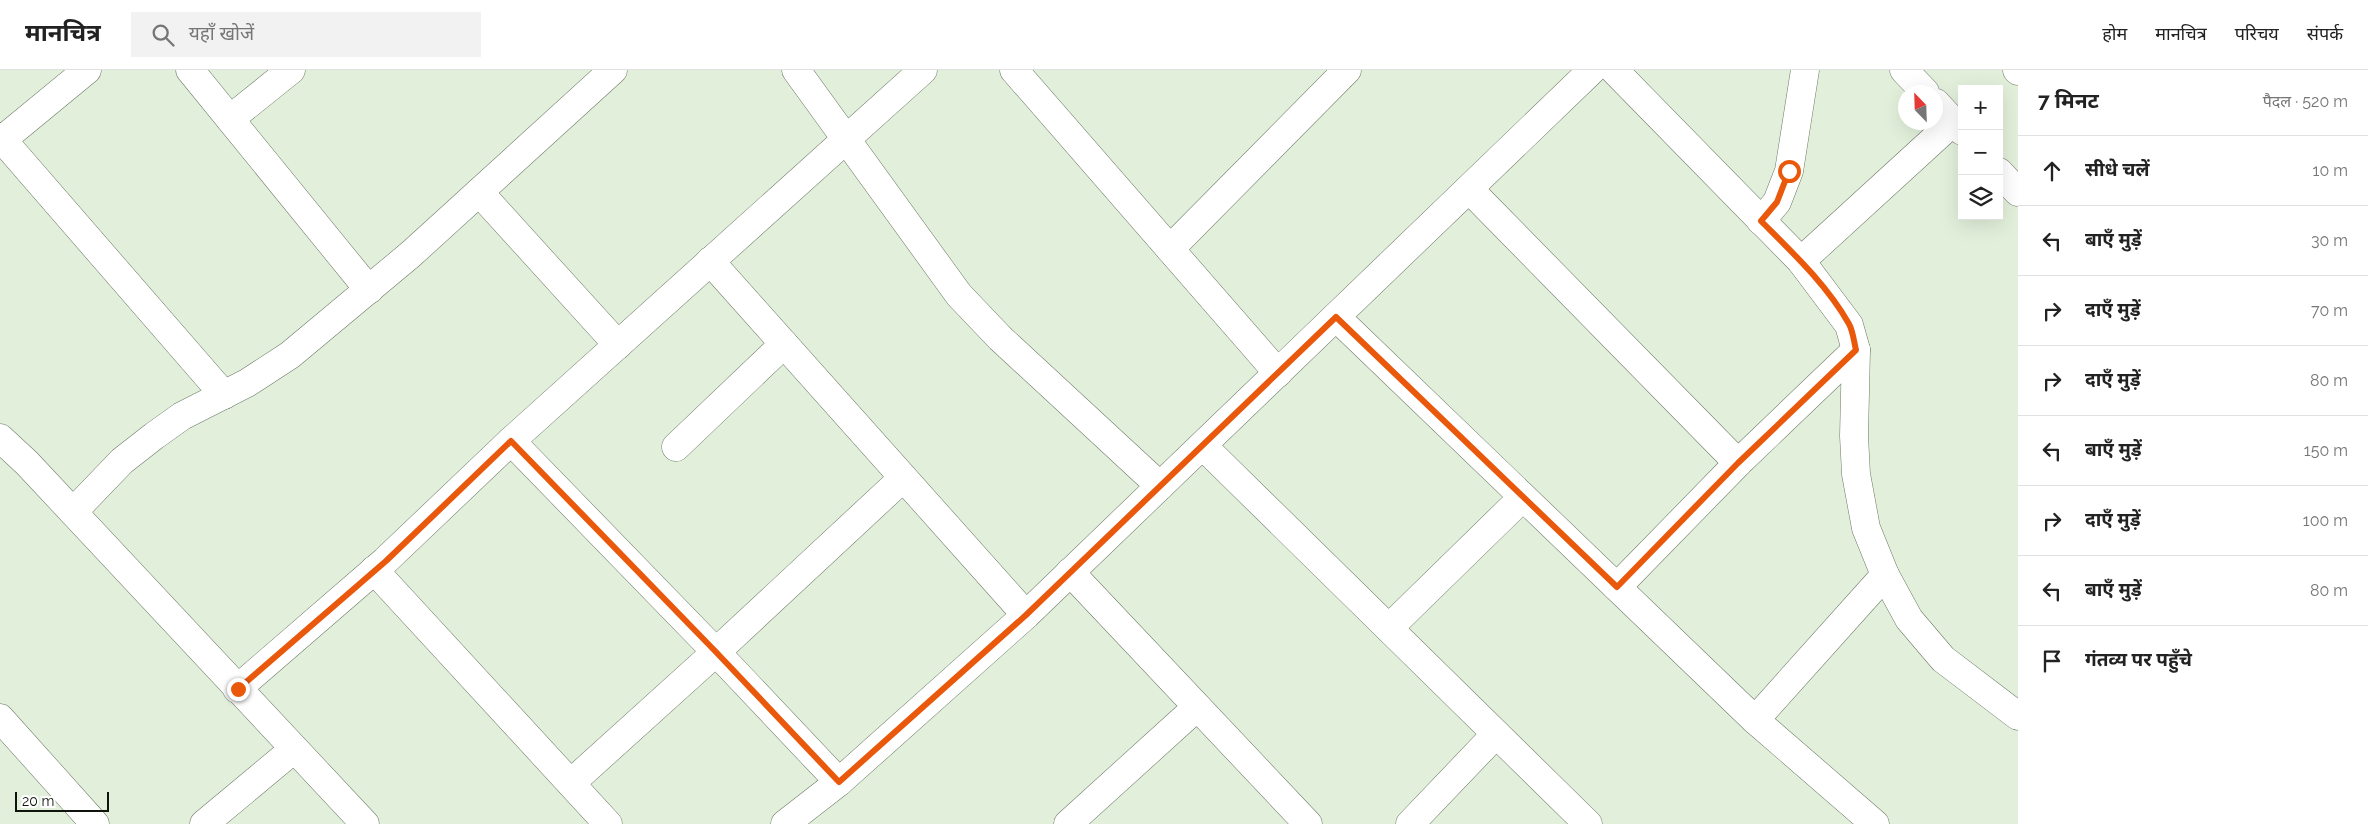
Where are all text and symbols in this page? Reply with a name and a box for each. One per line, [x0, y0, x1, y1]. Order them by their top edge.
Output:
search box [131, 12, 481, 57]
text: मानचित्र [25, 18, 101, 47]
icon: search [149, 21, 177, 49]
text: यहाँ खोजें [189, 22, 254, 44]
text: होम [2102, 23, 2127, 44]
text: मानचित्र [2155, 23, 2207, 44]
text: परिचय [2235, 23, 2279, 44]
text: संपर्क [2307, 23, 2343, 44]
north arrow [1898, 85, 1943, 130]
map controls [1958, 85, 2003, 220]
button: + [1958, 85, 2003, 130]
text: 7 मिनट [2038, 88, 2099, 113]
text: पैदल · 520 m [2263, 92, 2348, 111]
button: − [1958, 130, 2003, 175]
icon: ahead [2038, 157, 2066, 185]
text: सीधे चलें [2085, 158, 2149, 180]
route start [1778, 160, 1801, 183]
text: 10 m [2313, 161, 2348, 180]
button: layers [1958, 175, 2003, 220]
icon: left [2038, 227, 2066, 255]
text: बाएँ मुड़ें [2085, 228, 2142, 250]
text: 30 m [2311, 231, 2348, 250]
icon: right [2038, 297, 2066, 325]
text: दाएँ मुड़ें [2085, 298, 2141, 320]
text: 70 m [2311, 301, 2348, 320]
icon: right [2038, 367, 2066, 395]
text: दाएँ मुड़ें [2085, 368, 2141, 390]
text: 80 m [2310, 371, 2348, 390]
icon: left [2038, 437, 2066, 465]
text: बाएँ मुड़ें [2085, 438, 2142, 460]
text: 150 m [2304, 441, 2348, 460]
icon: right [2038, 507, 2066, 535]
text: दाएँ मुड़ें [2085, 508, 2141, 530]
text: 100 m [2303, 511, 2348, 530]
icon: left [2038, 577, 2066, 605]
text: बाएँ मुड़ें [2085, 578, 2142, 600]
text: 80 m [2310, 581, 2348, 600]
icon: arrive [2038, 647, 2066, 675]
text: गंतव्य पर पहुँचे [2085, 648, 2192, 670]
route end [227, 678, 250, 701]
scale bar [15, 789, 109, 812]
text: 20 m [22, 793, 54, 809]

